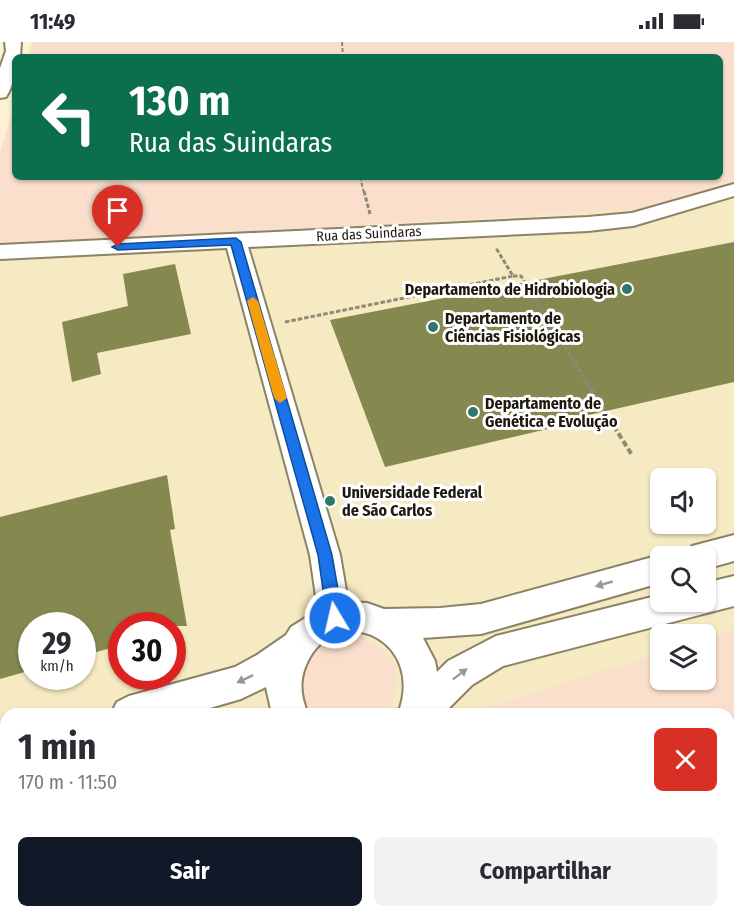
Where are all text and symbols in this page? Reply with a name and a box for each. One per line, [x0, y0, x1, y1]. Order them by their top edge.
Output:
text: 11:49 [30, 8, 75, 35]
text: 130 m [129, 76, 230, 126]
icon: left [30, 78, 108, 156]
text: Rua das Suindaras [129, 127, 332, 159]
pin [92, 185, 143, 247]
icon: arrive [101, 194, 134, 227]
street label: Rua das Suindaras [316, 223, 422, 245]
place label: Departamento de Hidrobiologia [405, 280, 615, 299]
marker: Departamento de Hidrobiologia [620, 282, 634, 296]
place label: Departamento de Ciências Fisiológicas [445, 309, 581, 346]
marker: Departamento de Ciências Fisiológicas [426, 320, 440, 334]
place label: Departamento de Genética e Evolução [485, 394, 618, 432]
marker: Departamento de Genética e Evolução [466, 405, 480, 419]
map controls [650, 468, 716, 690]
button: sound [650, 468, 716, 534]
place label: Universidade Federal de São Carlos [342, 483, 483, 520]
marker: Universidade Federal de São Carlos [323, 494, 337, 508]
button: search [650, 546, 716, 612]
one-way arrow [595, 580, 613, 590]
position arrow [303, 586, 367, 650]
speed limit sign: 30 [108, 612, 186, 690]
button: layers [650, 624, 716, 690]
text: 29 [42, 626, 72, 662]
text: km/h [40, 657, 74, 675]
one-way arrow [452, 668, 468, 680]
one-way arrow [236, 675, 253, 684]
text: 1 min [18, 725, 96, 769]
button: close [654, 728, 717, 791]
text: 170 m · 11:50 [18, 770, 117, 794]
button: Sair [18, 837, 362, 906]
button: Compartilhar [374, 837, 717, 906]

